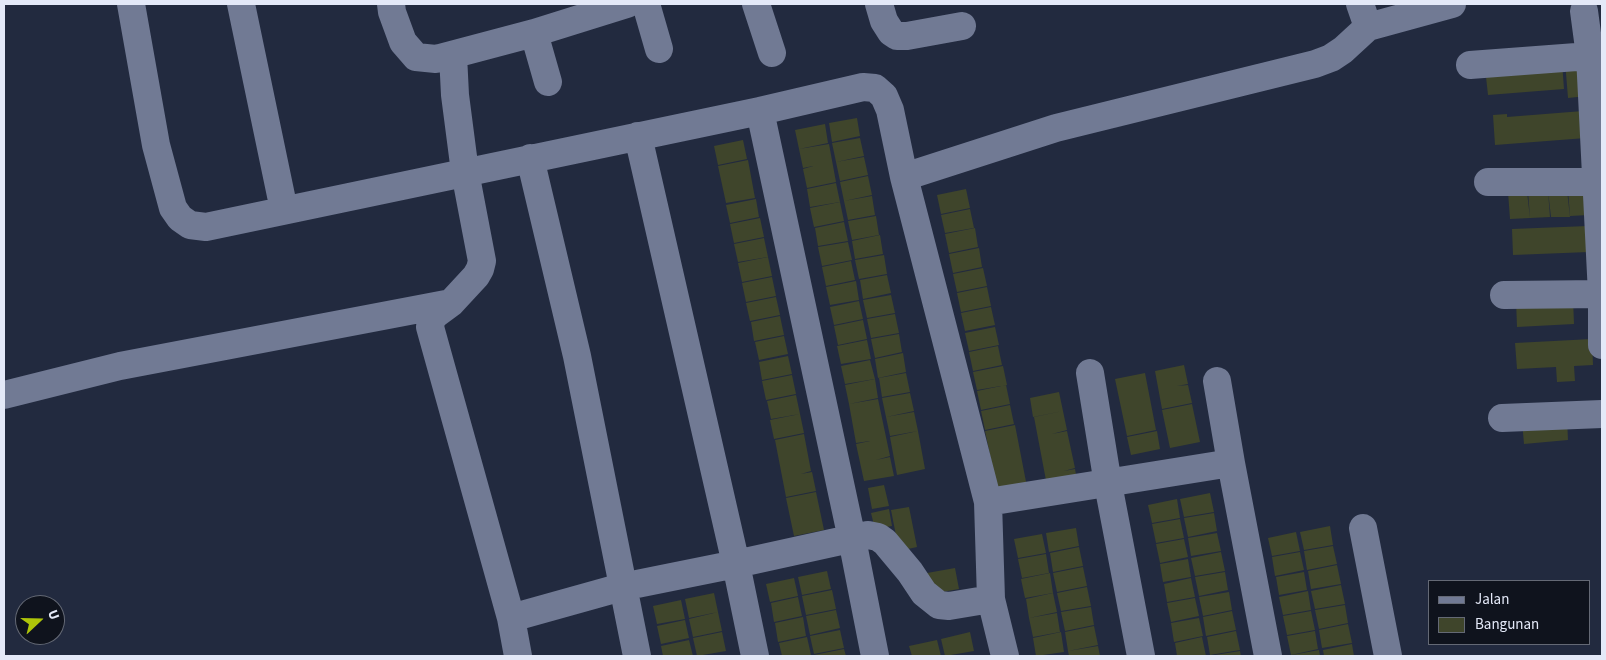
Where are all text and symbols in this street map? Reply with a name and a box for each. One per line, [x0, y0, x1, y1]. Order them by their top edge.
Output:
legend [1428, 580, 1591, 645]
text: Jalan [1475, 589, 1509, 610]
north arrow [15, 595, 65, 645]
text: U [42, 607, 64, 623]
text: Bangunan [1475, 614, 1539, 635]

